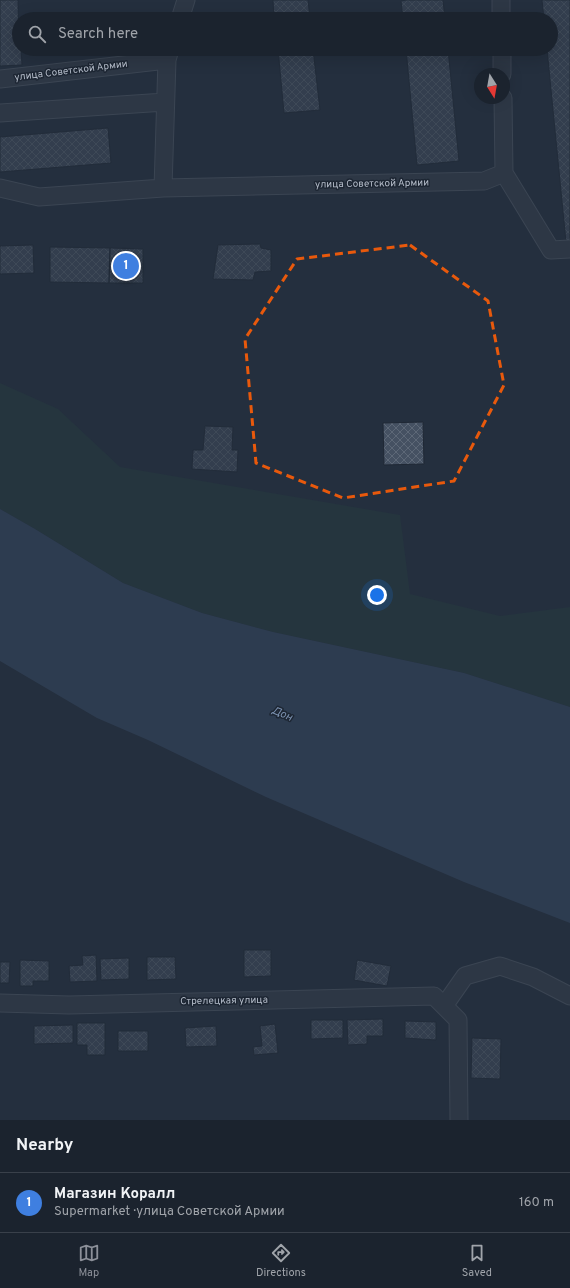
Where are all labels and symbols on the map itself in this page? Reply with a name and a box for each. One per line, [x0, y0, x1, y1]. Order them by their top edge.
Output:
street label: улица Советской Армии [14, 58, 129, 84]
north arrow [474, 68, 510, 104]
street label: улица Советской Армии [315, 177, 429, 191]
pin: 1 [113, 251, 139, 281]
your location [367, 585, 387, 605]
water label: Дон [270, 703, 295, 725]
street label: Стрелецкая улица [180, 994, 268, 1008]

